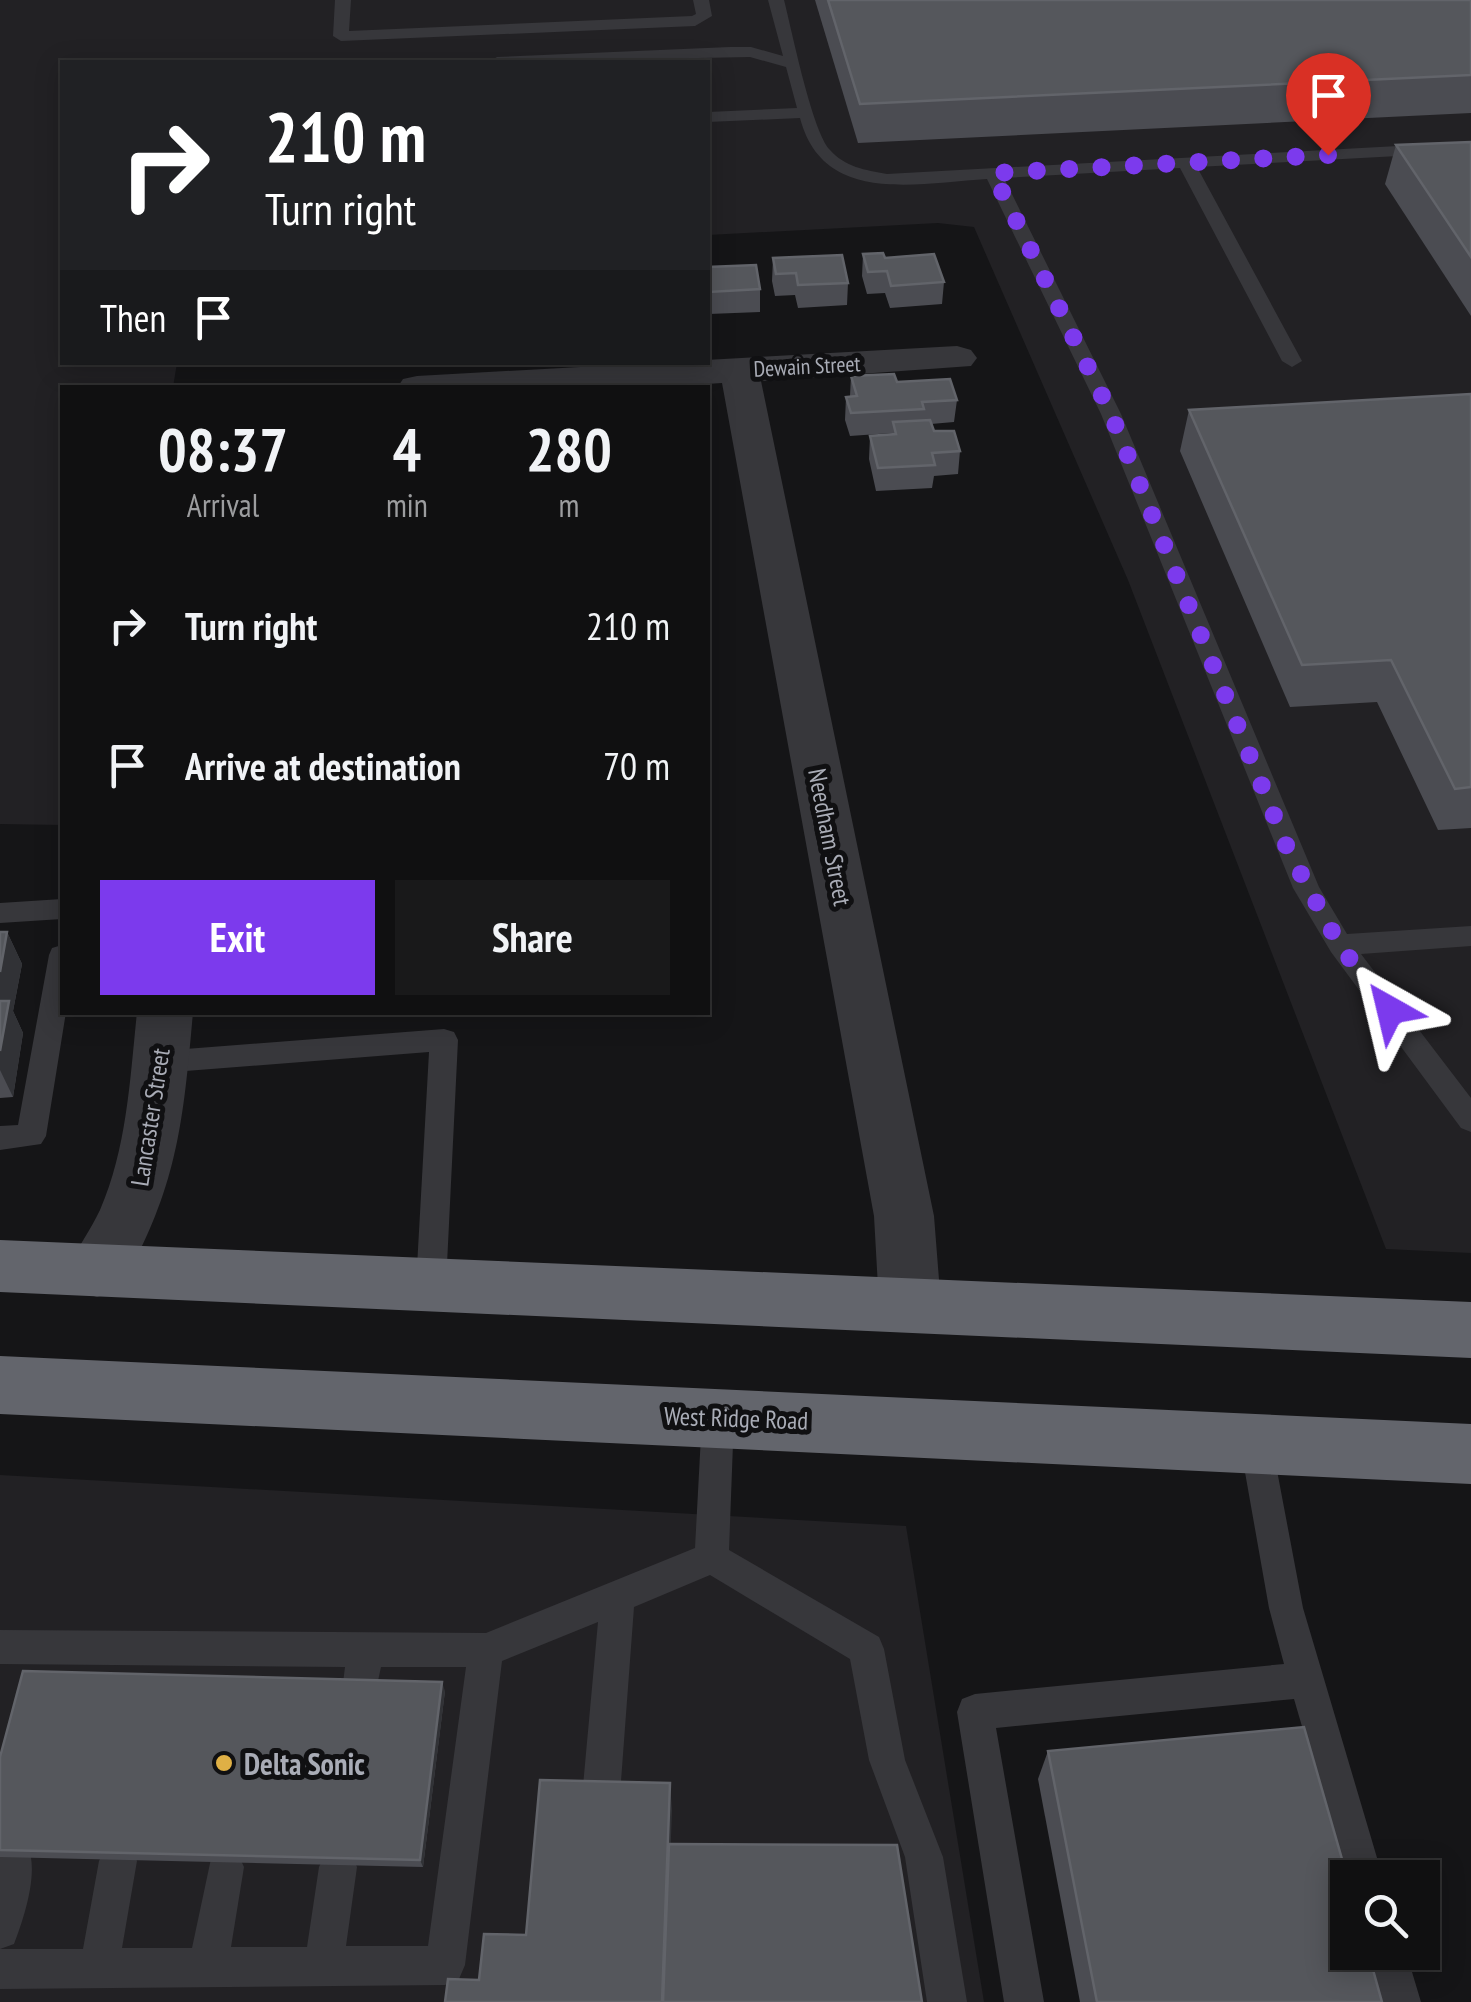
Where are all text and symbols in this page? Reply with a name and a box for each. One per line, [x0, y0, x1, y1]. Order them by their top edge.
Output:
pin [1286, 53, 1371, 156]
icon: arrive [1301, 68, 1356, 123]
text: 210 m [265, 91, 426, 181]
icon: right [100, 100, 230, 230]
text: Turn right [265, 179, 416, 237]
icon: arrive [186, 290, 241, 345]
text: Then [100, 293, 166, 342]
street label: Dewain Street [753, 349, 861, 383]
text: 08:37 [158, 410, 288, 488]
text: 4 [393, 410, 421, 488]
text: 280 [526, 410, 612, 488]
text: Arrival [187, 484, 259, 526]
text: min [386, 484, 428, 526]
text: m [558, 484, 579, 526]
icon: right [100, 598, 155, 653]
text: Turn right [185, 601, 317, 650]
text: 210 m [586, 601, 670, 650]
icon: arrive [100, 738, 155, 793]
text: Arrive at destination [185, 741, 461, 790]
text: 70 m [603, 741, 670, 790]
street label: Needham Street [801, 766, 859, 908]
button: Exit [100, 880, 375, 995]
button: Share [395, 880, 670, 995]
position arrow [1338, 958, 1442, 1062]
street label: Lancaster Street [123, 1046, 177, 1188]
street label: West Ridge Road [663, 1399, 809, 1437]
place label: Delta Sonic [244, 1744, 365, 1783]
marker: Delta Sonic [213, 1752, 235, 1774]
map controls [1330, 1860, 1440, 1970]
button: search [1330, 1860, 1440, 1970]

